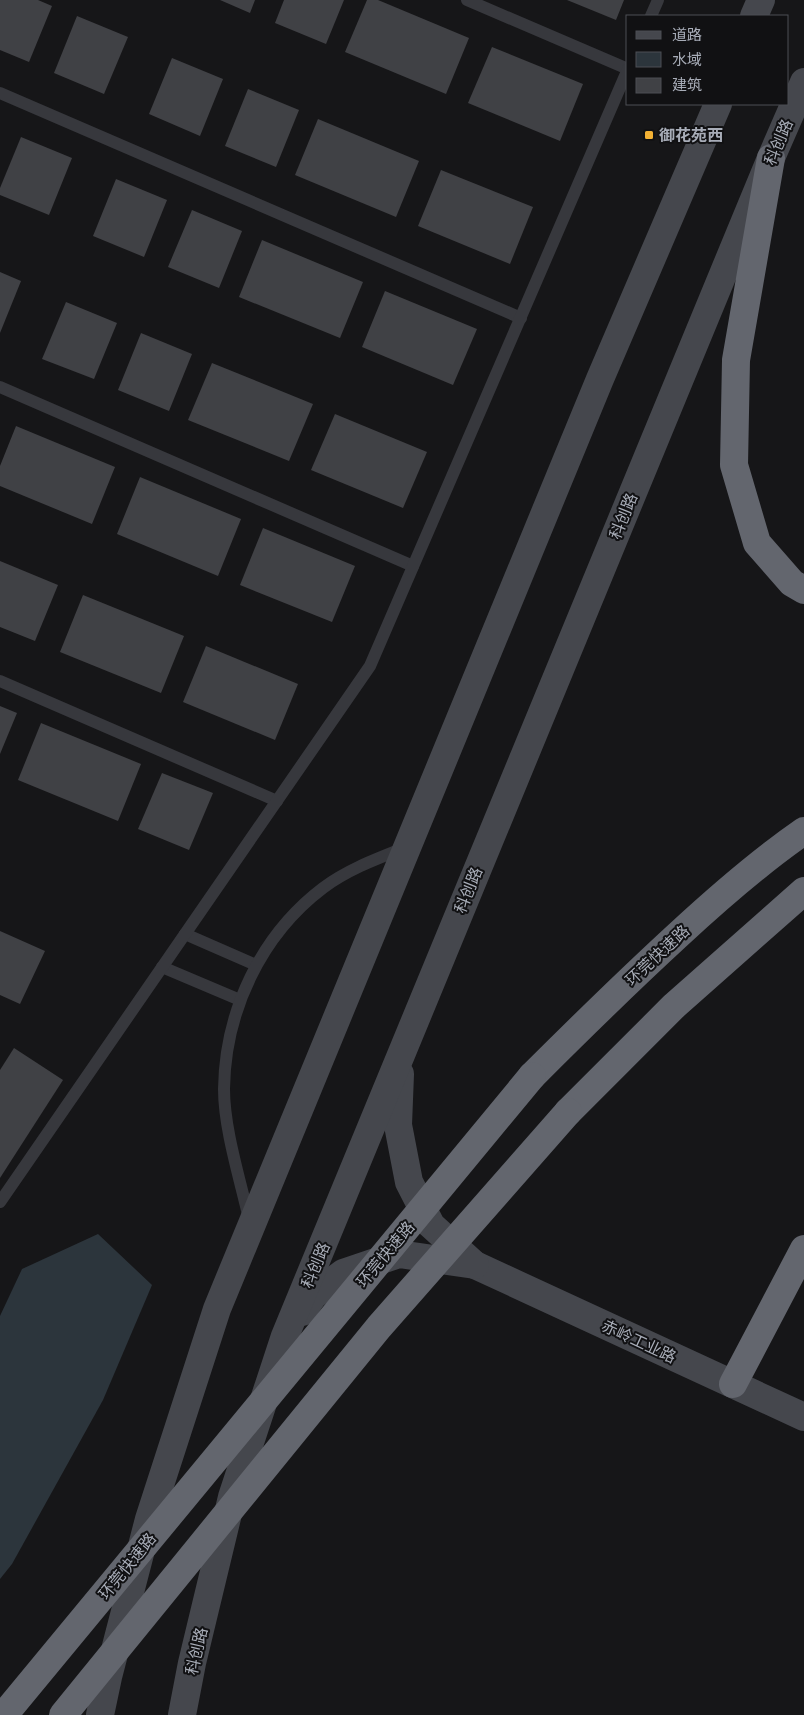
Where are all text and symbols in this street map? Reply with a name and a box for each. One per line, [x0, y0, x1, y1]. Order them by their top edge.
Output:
legend [626, 15, 789, 105]
text: 道路 [672, 25, 702, 46]
text: 水域 [672, 50, 702, 71]
text: 建筑 [672, 75, 702, 96]
street label: 科创路 [759, 116, 798, 169]
place label: 御花苑西 [659, 125, 723, 147]
marker: 御花苑西 [643, 129, 655, 141]
street label: 科创路 [605, 490, 643, 543]
street label: 科创路 [450, 864, 488, 917]
street label: 环莞快速路 [621, 920, 694, 991]
street label: 环莞快速路 [352, 1217, 420, 1292]
street label: 科创路 [296, 1239, 335, 1292]
street label: 赤岭工业路 [598, 1315, 679, 1369]
street label: 环莞快速路 [94, 1529, 162, 1605]
street label: 科创路 [181, 1625, 213, 1677]

